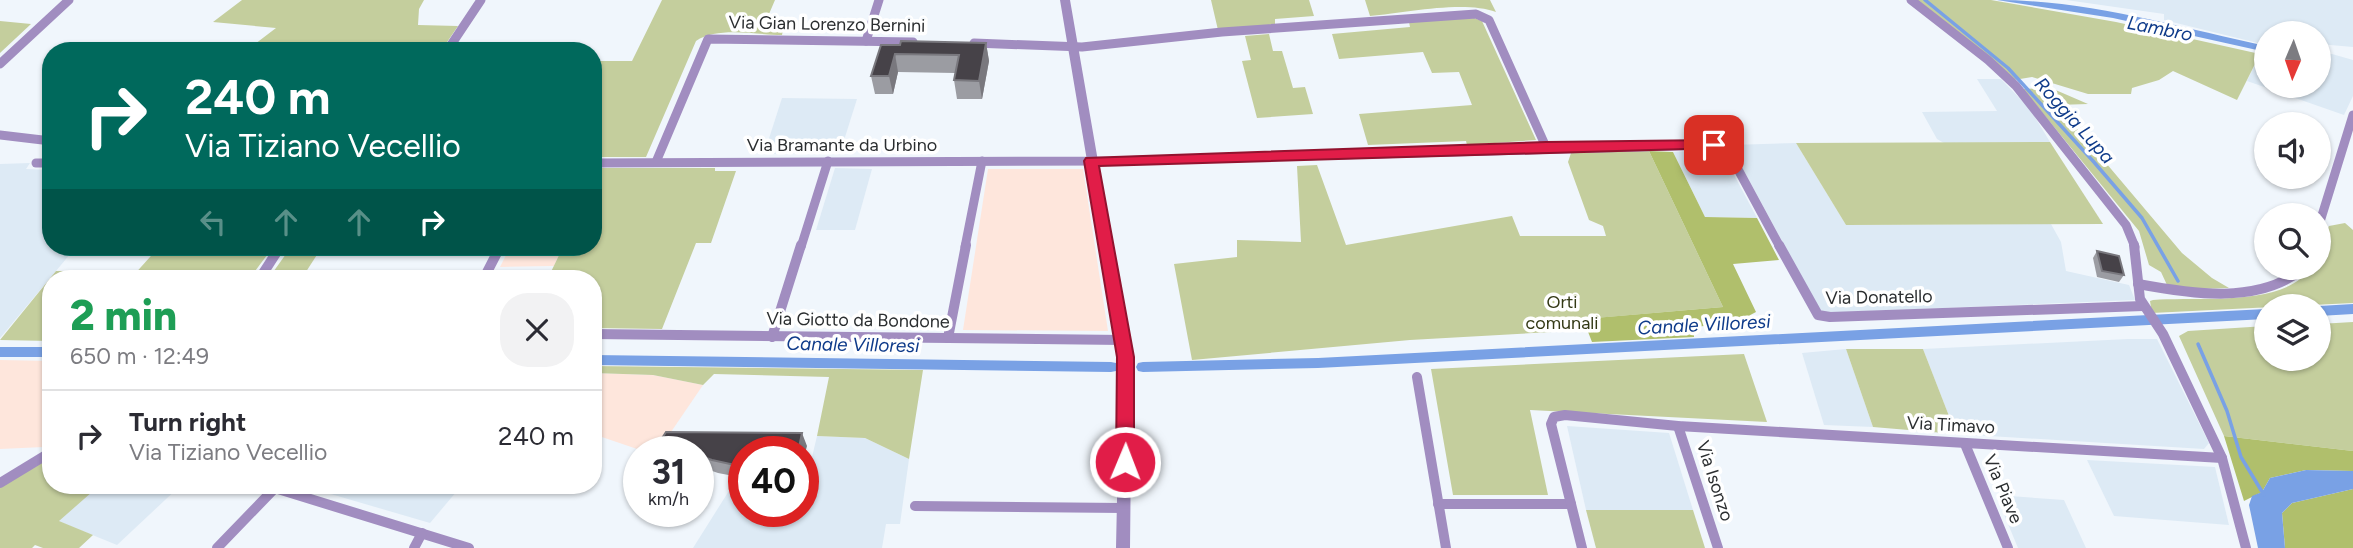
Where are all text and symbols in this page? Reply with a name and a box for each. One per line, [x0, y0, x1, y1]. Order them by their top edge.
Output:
street label: Via Gian Lorenzo Bernini [729, 11, 925, 37]
water label: Lambro [2125, 11, 2194, 46]
north arrow [2254, 21, 2331, 98]
map controls [2254, 21, 2331, 371]
text: 240 m [185, 67, 331, 126]
icon: right [70, 70, 161, 161]
water label: Roggia Lupa [2030, 72, 2119, 168]
button: sound [2254, 112, 2331, 189]
pin [1684, 115, 1744, 175]
icon: arrive [1695, 126, 1733, 164]
text: Via Tiziano Vecellio [185, 127, 461, 165]
street label: Via Bramante da Urbino [747, 134, 937, 156]
icon: left [194, 203, 232, 241]
icon: ahead [267, 203, 305, 241]
icon: ahead [340, 203, 378, 241]
icon: right [413, 203, 451, 241]
button: search [2254, 203, 2331, 280]
street label: Via Donatello [1825, 285, 1933, 309]
text: 2 min [70, 290, 177, 341]
park label: Orti comunali [1526, 291, 1598, 334]
button: close [500, 293, 574, 367]
button: layers [2254, 294, 2331, 371]
street label: Via Giotto da Bondone [766, 307, 950, 333]
water label: Canale Villoresi [1637, 309, 1772, 339]
water label: Canale Villoresi [786, 332, 920, 357]
text: 650 m · 12:49 [70, 342, 209, 370]
text: Turn right [129, 406, 246, 438]
street label: Via Timavo [1906, 412, 1996, 438]
icon: right [70, 417, 108, 455]
text: 240 m [498, 420, 574, 452]
position arrow [1088, 425, 1162, 499]
speed limit sign: 40 [728, 436, 819, 527]
text: Via Tiziano Vecellio [129, 438, 327, 466]
street label: Via Isonzo [1692, 438, 1738, 524]
text: 31 [651, 451, 686, 493]
street label: Via Piave [1979, 451, 2027, 527]
text: km/h [648, 488, 689, 510]

